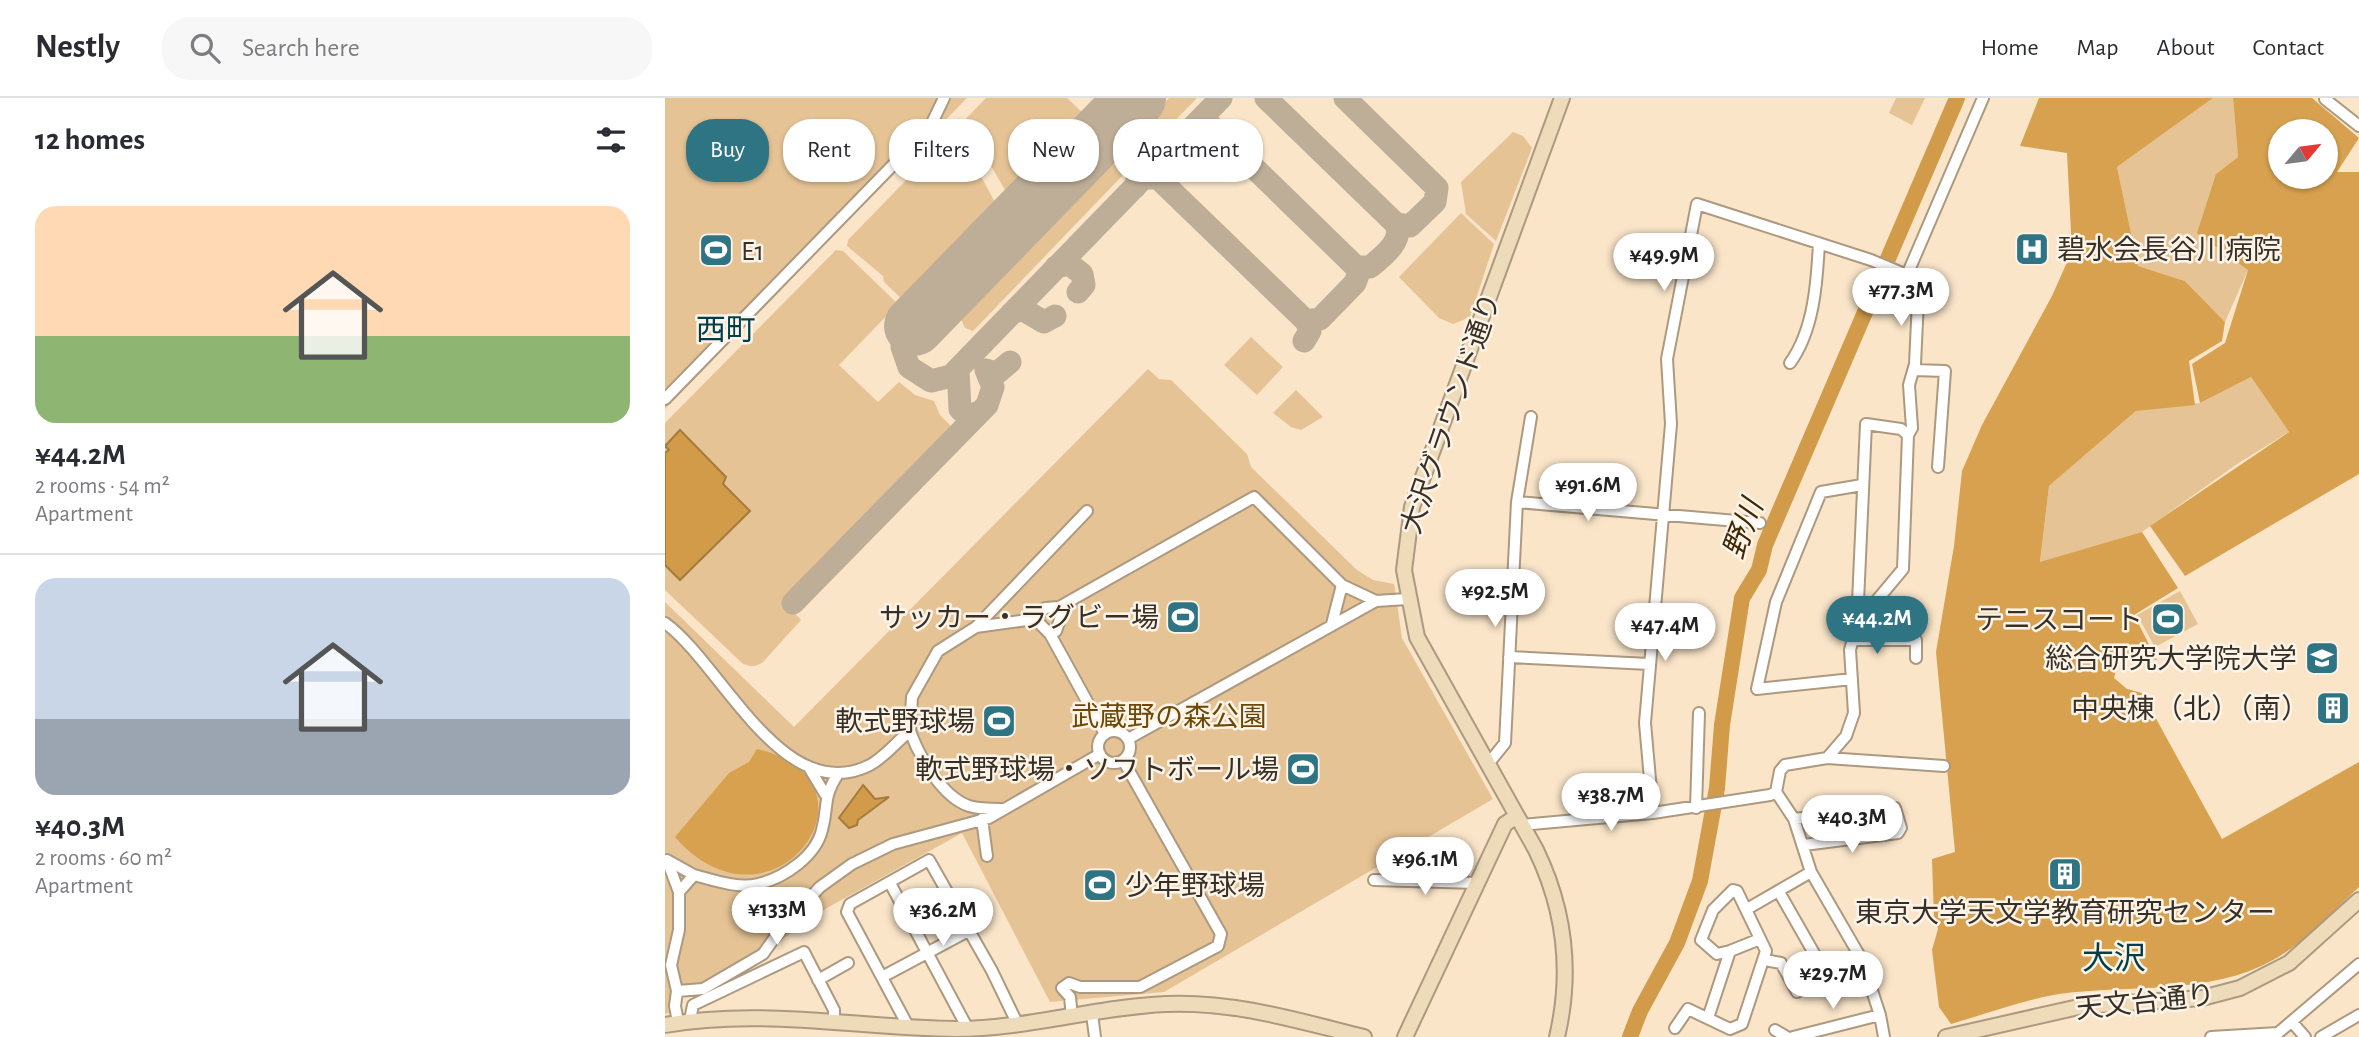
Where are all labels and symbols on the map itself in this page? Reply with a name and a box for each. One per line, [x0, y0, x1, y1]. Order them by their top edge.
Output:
north arrow [2268, 119, 2338, 189]
hospital icon: 碧水会長谷川病院 [2013, 230, 2051, 268]
sports icon: E1 [697, 231, 735, 269]
pin: ¥49.9M [1607, 234, 1721, 293]
place label: 碧水会長谷川病院 [2057, 235, 2281, 265]
place label: E1 [741, 238, 764, 266]
pin: ¥77.3M [1844, 268, 1958, 328]
street label: 大沢グラウンド通り [1396, 289, 1506, 537]
district label: 西町 [696, 316, 756, 346]
pin: ¥91.6M [1531, 464, 1645, 523]
water label: 野川 [1719, 493, 1770, 563]
pin: ¥92.5M [1438, 570, 1552, 629]
pin: ¥44.2M [1820, 596, 1934, 656]
sports icon: サッカー・ラグビー場 [1164, 598, 1202, 636]
sports icon: テニスコート [2149, 600, 2187, 638]
place label: サッカー・ラグビー場 [879, 603, 1159, 633]
pin: ¥47.4M [1608, 603, 1722, 663]
place label: テニスコート [1975, 607, 2143, 635]
school or university icon: 総合研究大学院大学 [2303, 639, 2341, 677]
place label: 総合研究大学院大学 [2045, 644, 2297, 674]
building icon: 中央棟（北）（南） [2314, 689, 2352, 727]
place label: 中央棟（北）（南） [2071, 694, 2309, 724]
sports icon: 軟式野球場 [980, 702, 1018, 740]
park label: 武蔵野の森公園 [1071, 702, 1267, 732]
place label: 軟式野球場 [835, 707, 975, 737]
sports icon: 軟式野球場・ソフトボール場 [1284, 750, 1322, 788]
place label: 軟式野球場・ソフトボール場 [915, 755, 1279, 785]
pin: ¥38.7M [1554, 774, 1668, 833]
pin: ¥40.3M [1795, 796, 1909, 855]
pin: ¥96.1M [1368, 838, 1482, 897]
building icon: 東京大学天文学教育研究センター [2046, 855, 2084, 893]
sports icon: 少年野球場 [1081, 866, 1119, 904]
place label: 少年野球場 [1125, 871, 1265, 901]
pin: ¥133M [728, 888, 826, 947]
pin: ¥36.2M [886, 888, 1000, 948]
place label: 東京大学天文学教育研究センター [1855, 898, 2275, 928]
district label: 大沢 [2082, 942, 2146, 975]
pin: ¥29.7M [1776, 951, 1890, 1011]
street label: 天文台通り [2074, 980, 2216, 1024]

